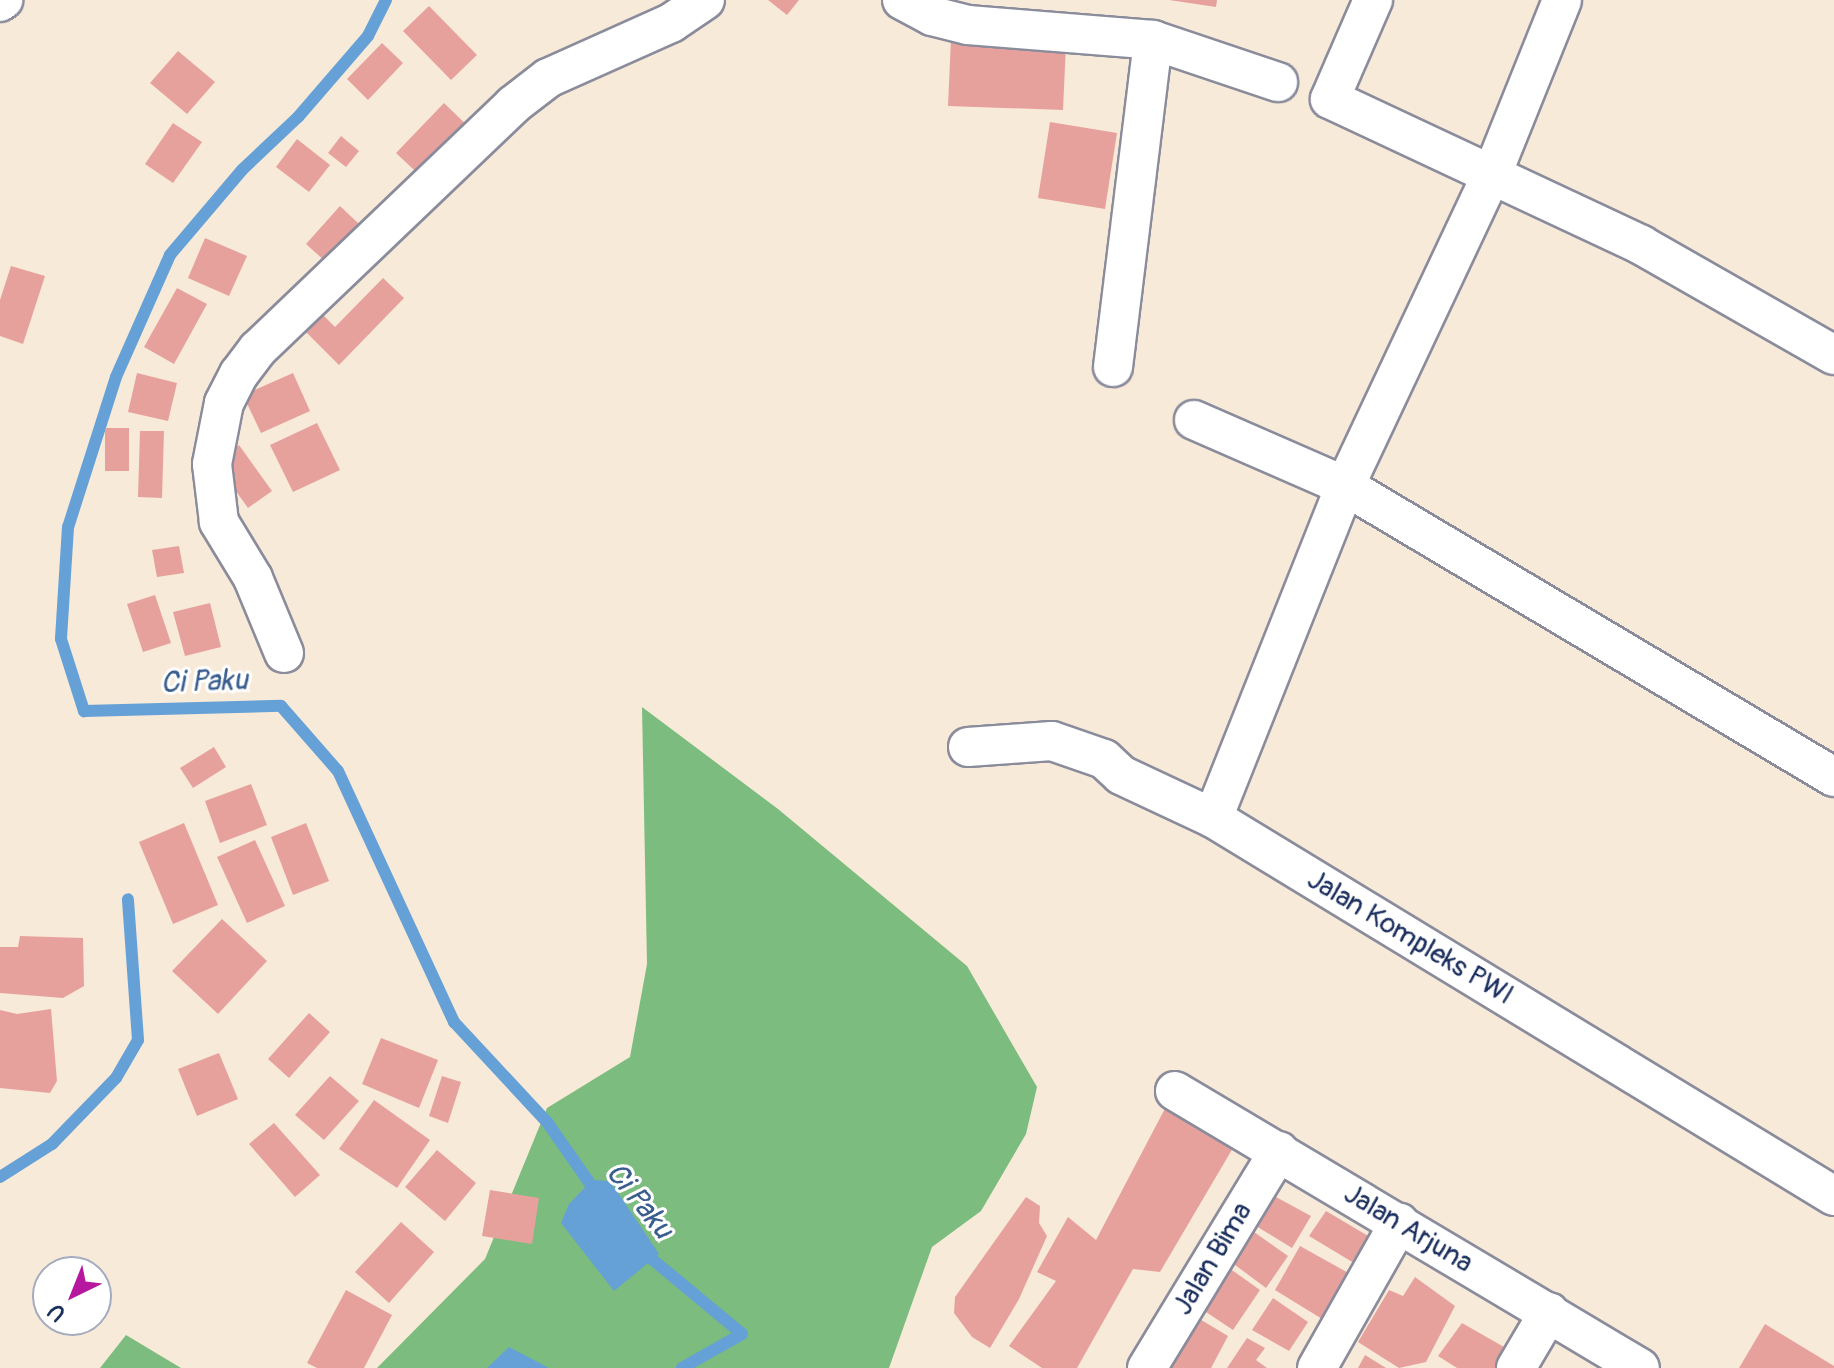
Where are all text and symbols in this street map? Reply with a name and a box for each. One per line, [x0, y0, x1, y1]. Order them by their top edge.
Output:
water label: Ci Paku [160, 662, 248, 702]
street label: Jalan Kompleks PWI [1301, 863, 1519, 1013]
water label: Ci Paku [598, 1156, 680, 1246]
street label: Jalan Arjuna [1338, 1177, 1478, 1281]
street label: Jalan Bima [1166, 1197, 1260, 1321]
north arrow [32, 1256, 112, 1336]
text: U [42, 1297, 72, 1327]

